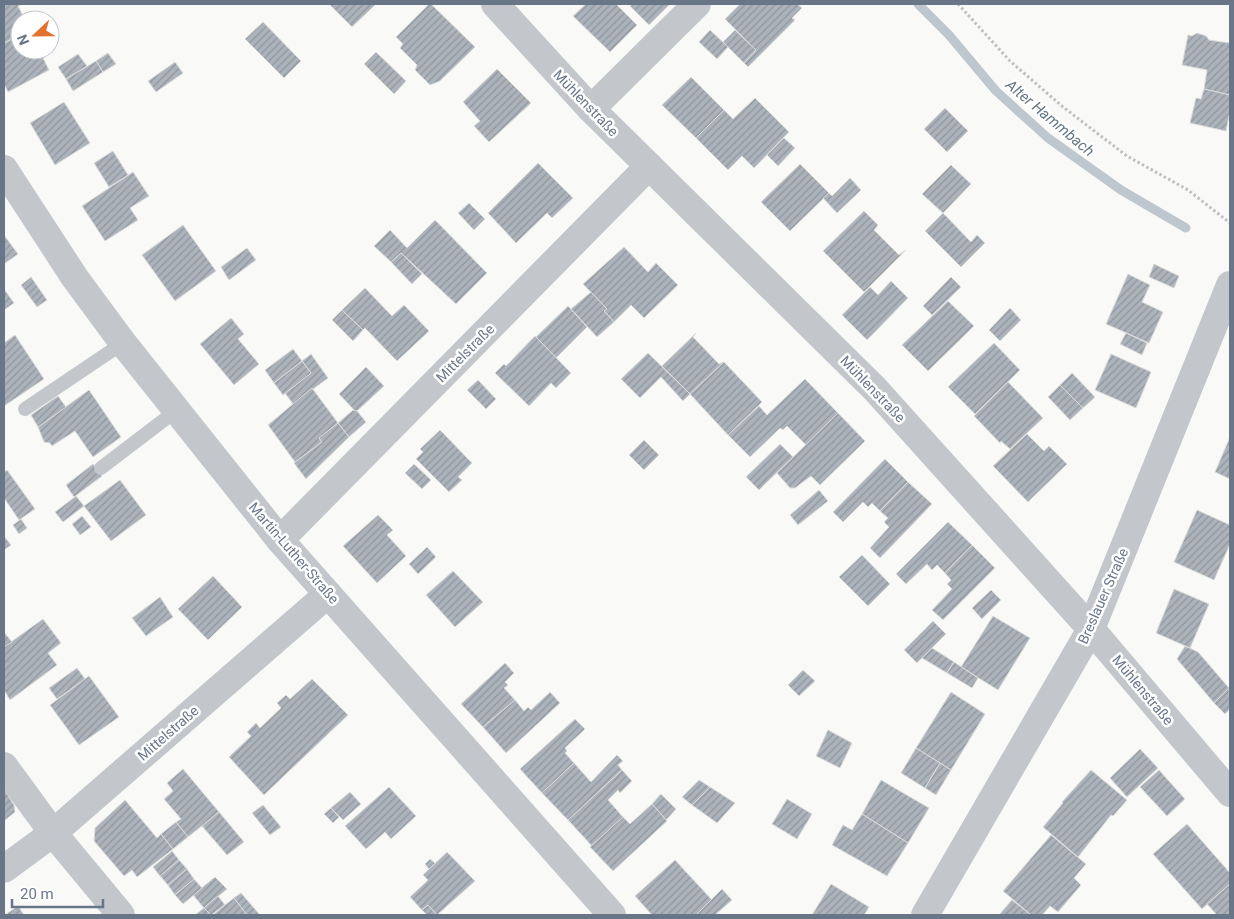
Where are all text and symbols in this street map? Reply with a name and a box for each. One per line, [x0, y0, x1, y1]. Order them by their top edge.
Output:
north arrow [10, 10, 60, 60]
text: N [14, 32, 32, 47]
street label: Mühlenstraße [550, 67, 622, 139]
water label: Alter Hammbach [1001, 75, 1098, 160]
street label: Mittelstraße [433, 321, 497, 385]
street label: Mühlenstraße [837, 353, 909, 425]
street label: Martin-Luther-Straße [246, 499, 342, 607]
street label: Breslauer Straße [1075, 546, 1131, 646]
street label: Mühlenstraße [1109, 652, 1177, 728]
street label: Mittelstraße [134, 702, 202, 764]
scale bar [12, 876, 104, 908]
text: 20 m [20, 885, 54, 903]

